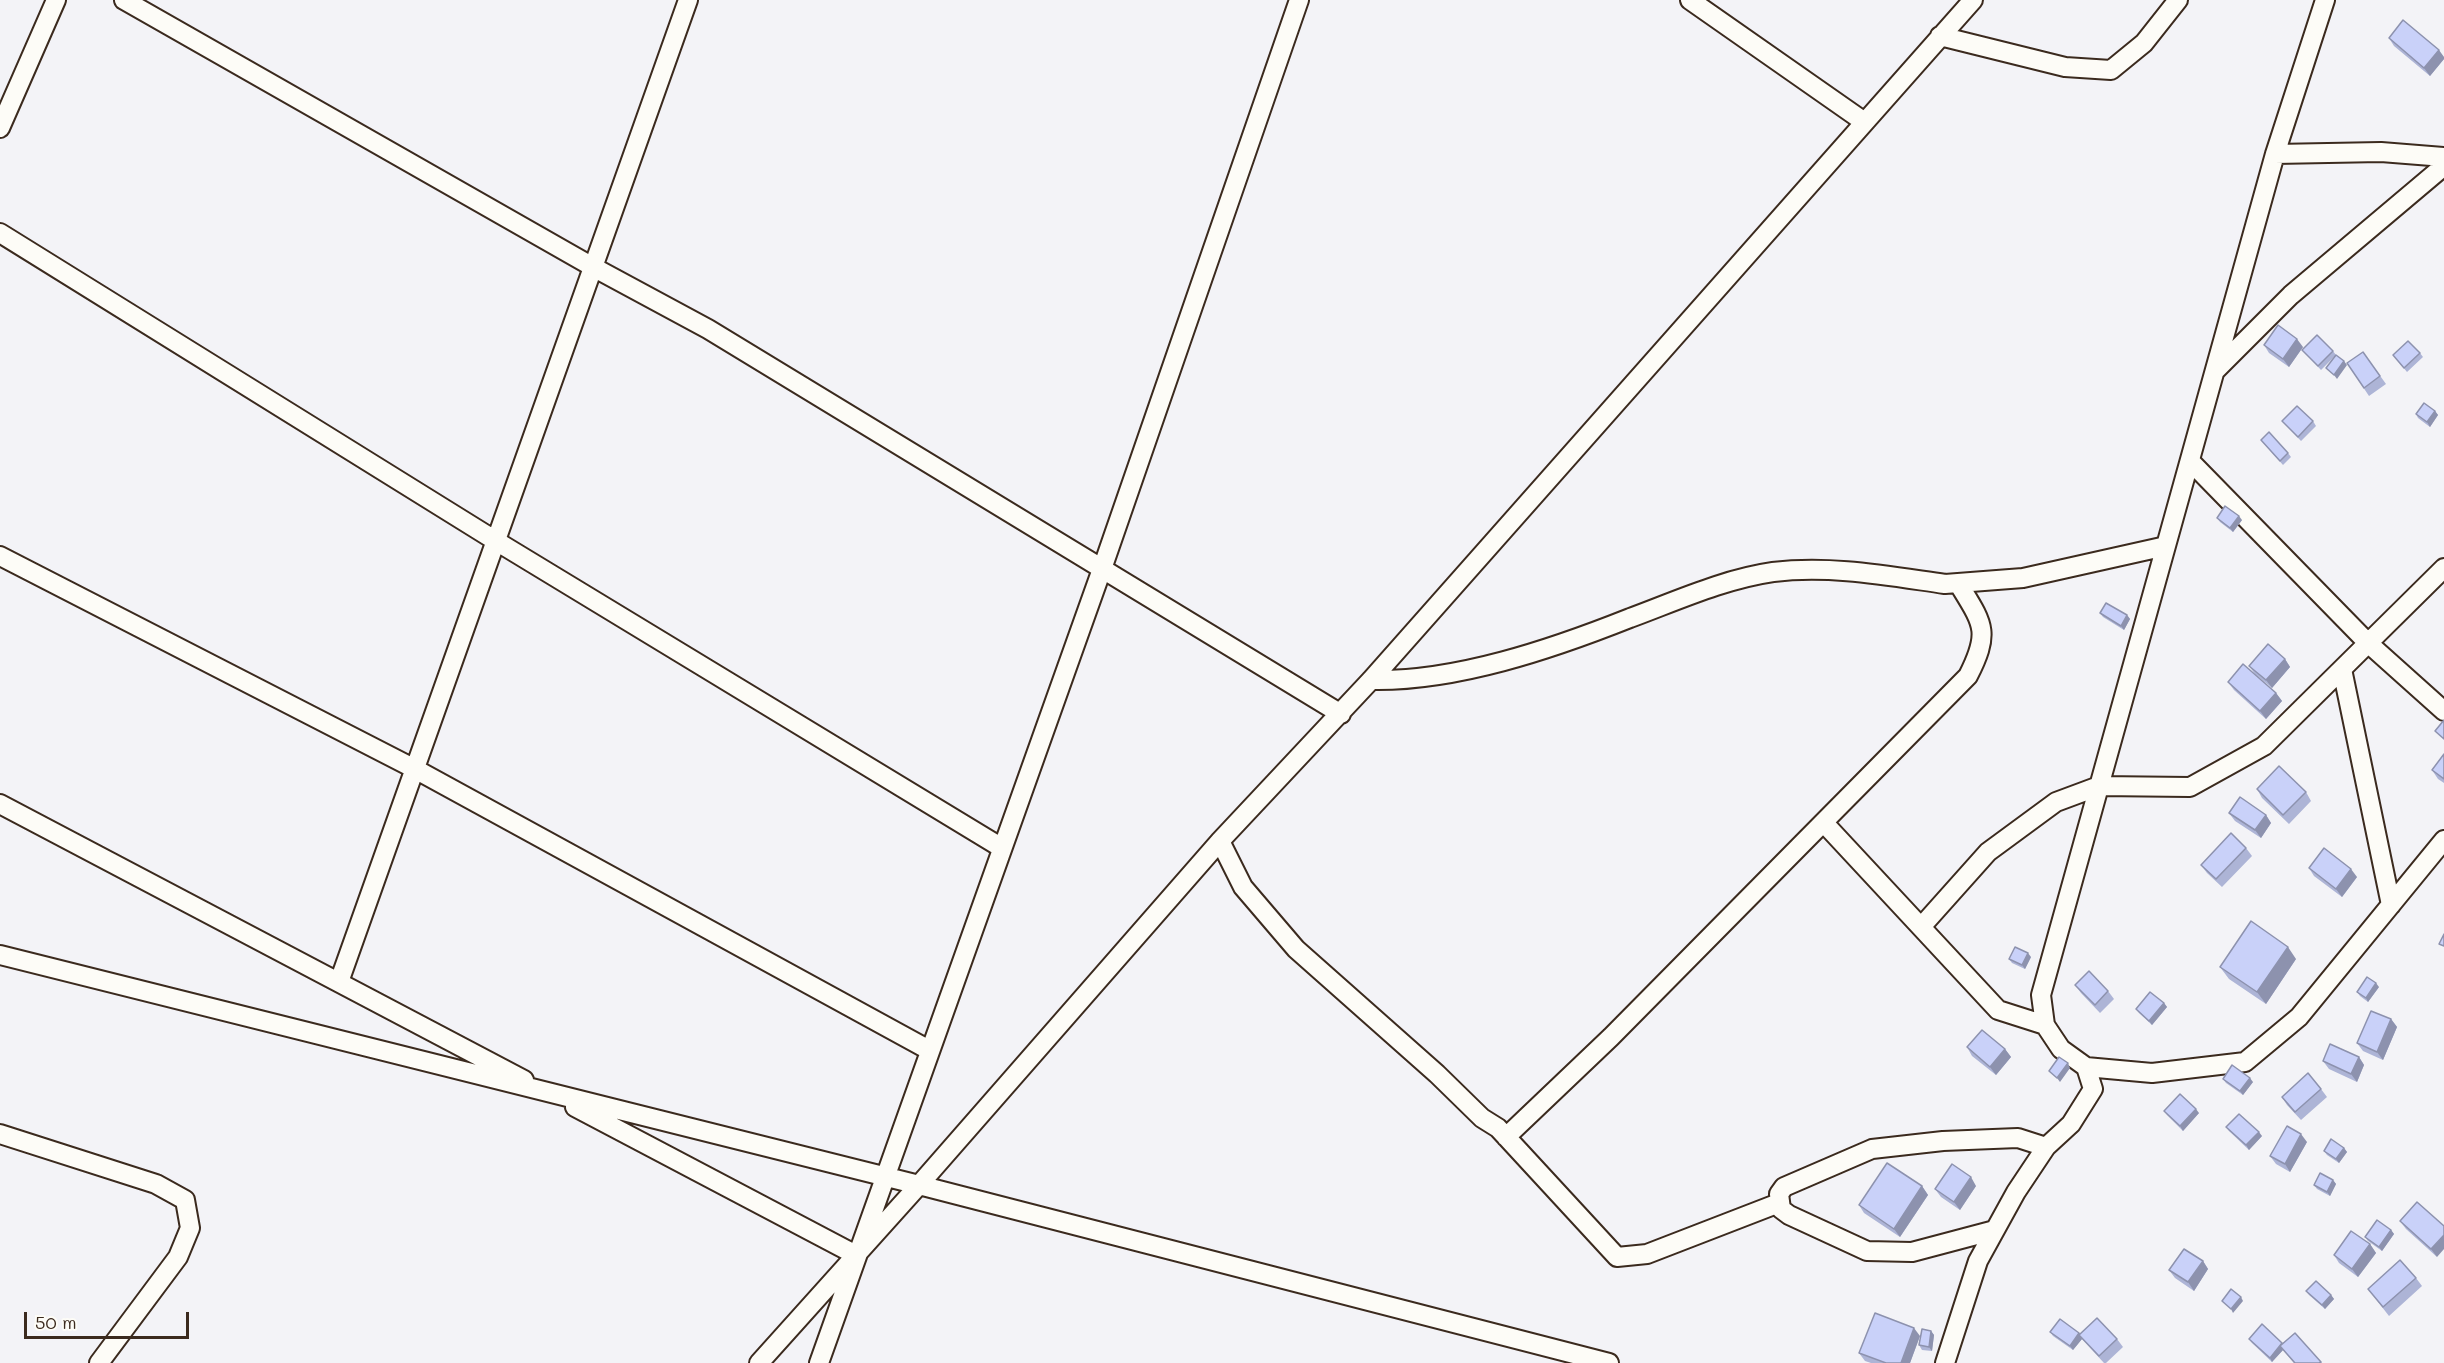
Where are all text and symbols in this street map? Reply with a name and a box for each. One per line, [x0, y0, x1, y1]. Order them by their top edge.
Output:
scale bar [27, 1300, 192, 1338]
text: 50 m [35, 1310, 77, 1334]

